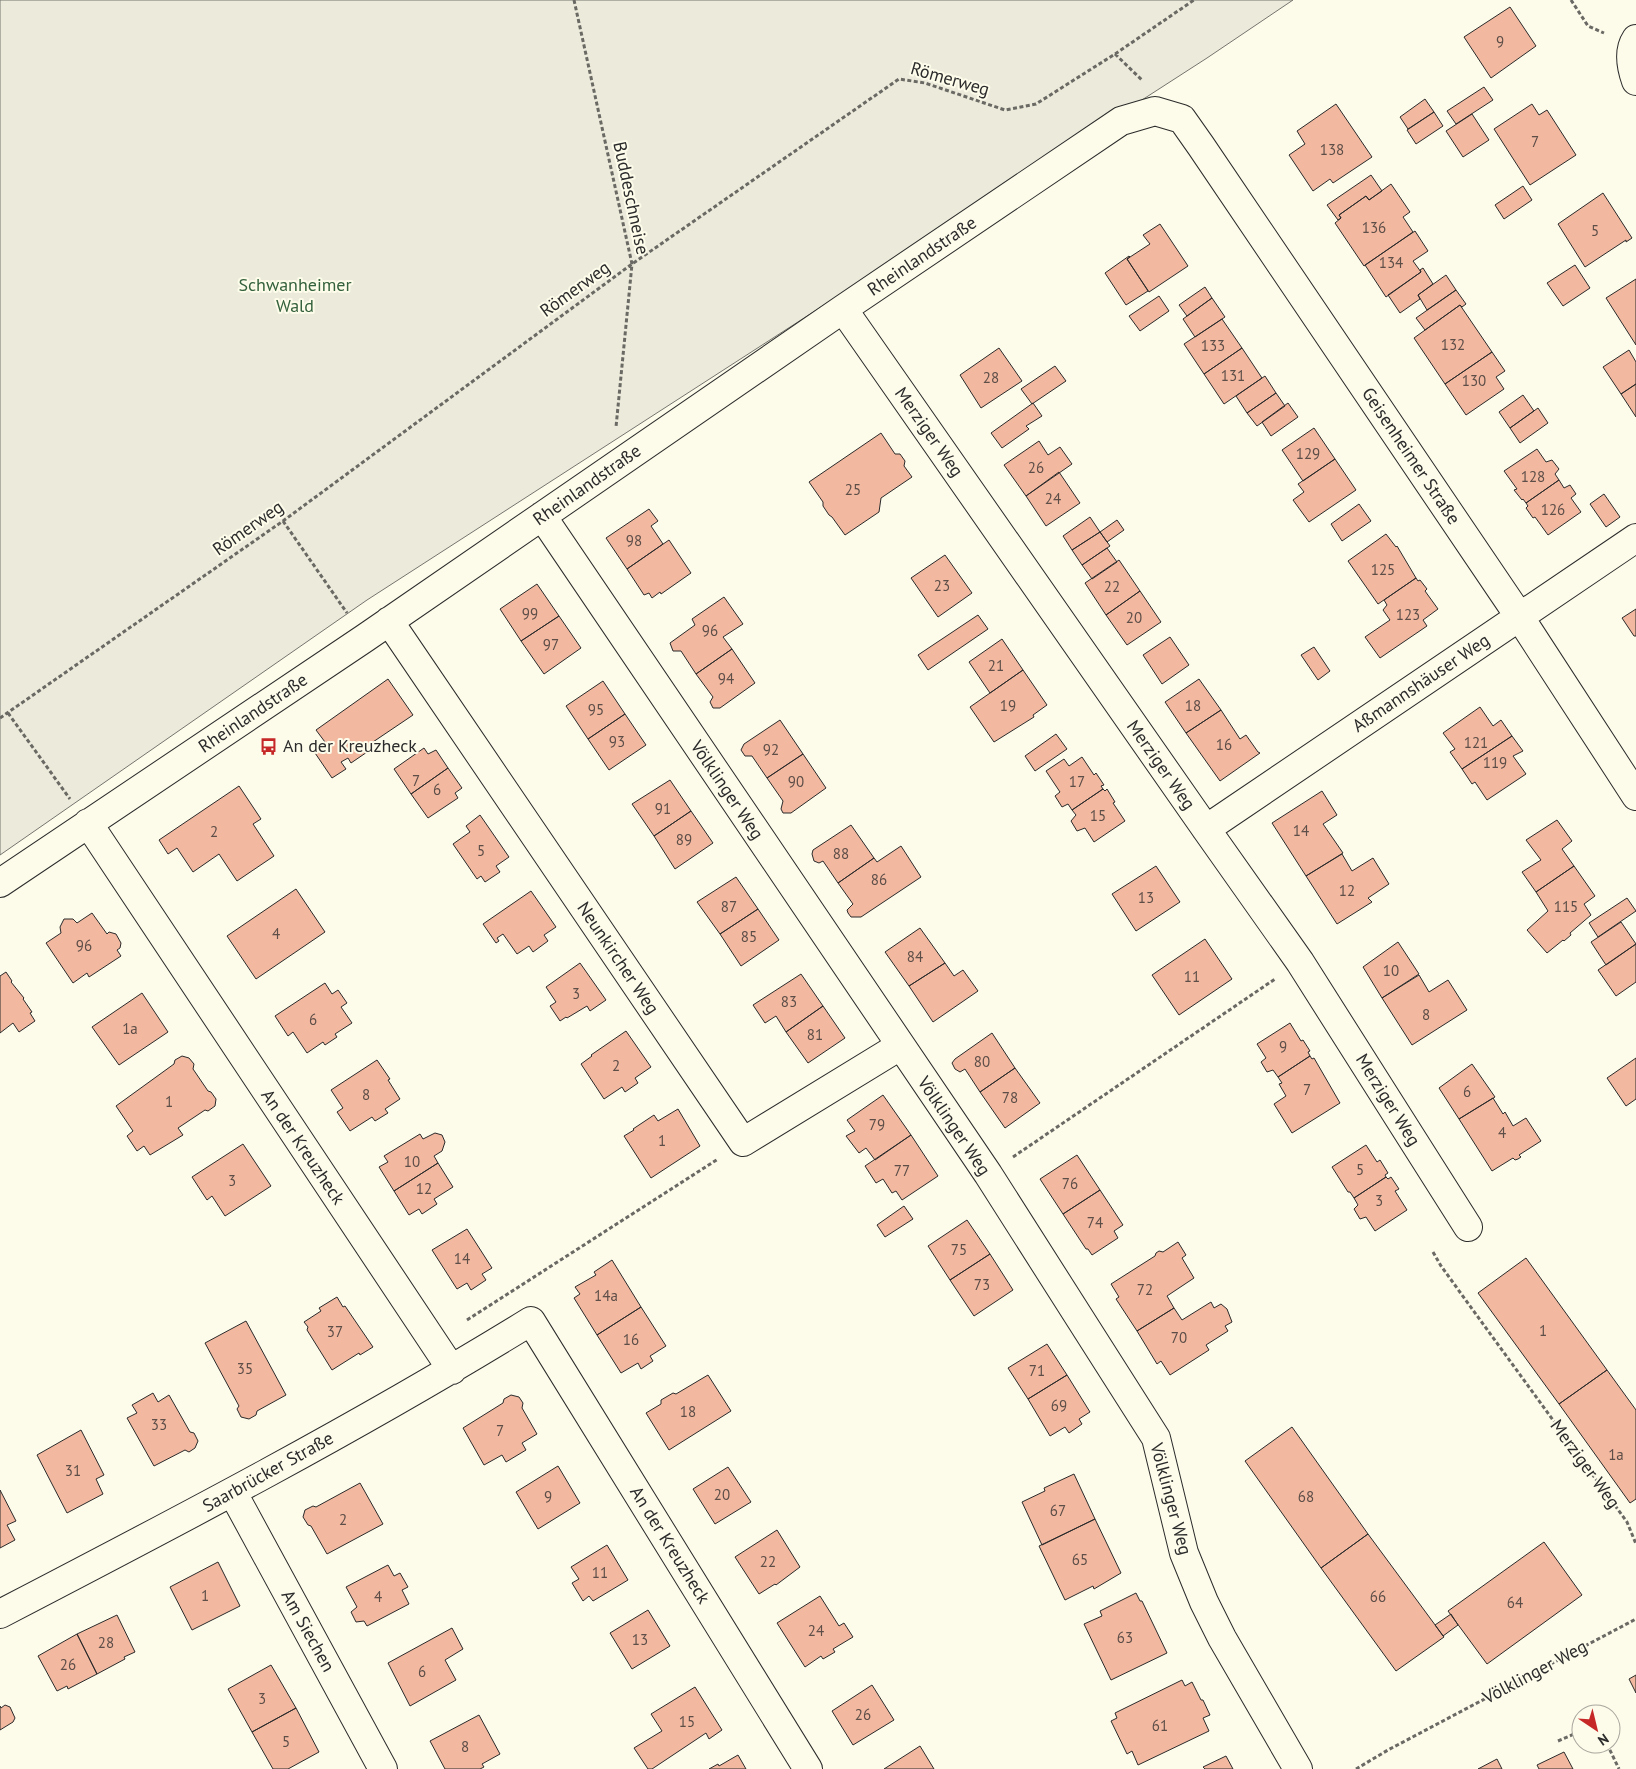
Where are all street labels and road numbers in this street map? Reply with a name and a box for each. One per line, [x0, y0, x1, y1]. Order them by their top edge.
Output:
street label: Römerweg [908, 56, 992, 101]
street label: Buddeschneise [608, 139, 655, 256]
street label: Rheinlandstraße [863, 211, 981, 301]
street label: Römerweg [535, 255, 614, 322]
street label: Merziger Weg [890, 382, 969, 481]
street label: Geisenheimer Straße [1357, 383, 1466, 529]
street label: Rheinlandstraße [528, 439, 645, 530]
street label: Römerweg [208, 495, 287, 560]
street label: Aßmannshäuser Weg [1348, 628, 1494, 737]
street label: Rheinlandstraße [194, 668, 312, 758]
street label: Merziger Weg [1122, 715, 1201, 814]
street label: Völklinger Weg [685, 735, 769, 844]
street label: Neunkircher Weg [572, 897, 665, 1018]
street label: Merziger Weg [1351, 1049, 1426, 1150]
street label: Völklinger Weg [912, 1071, 996, 1180]
street label: An der Kreuzheck [256, 1085, 351, 1209]
street label: Merziger Weg [1545, 1415, 1625, 1513]
street label: Saarbrücker Straße [198, 1426, 337, 1517]
street label: Völklinger Weg [1145, 1439, 1197, 1557]
street label: An der Kreuzheck [625, 1482, 716, 1608]
street label: Am Siechen [277, 1586, 340, 1676]
street label: Völklinger Weg [1478, 1634, 1591, 1709]

